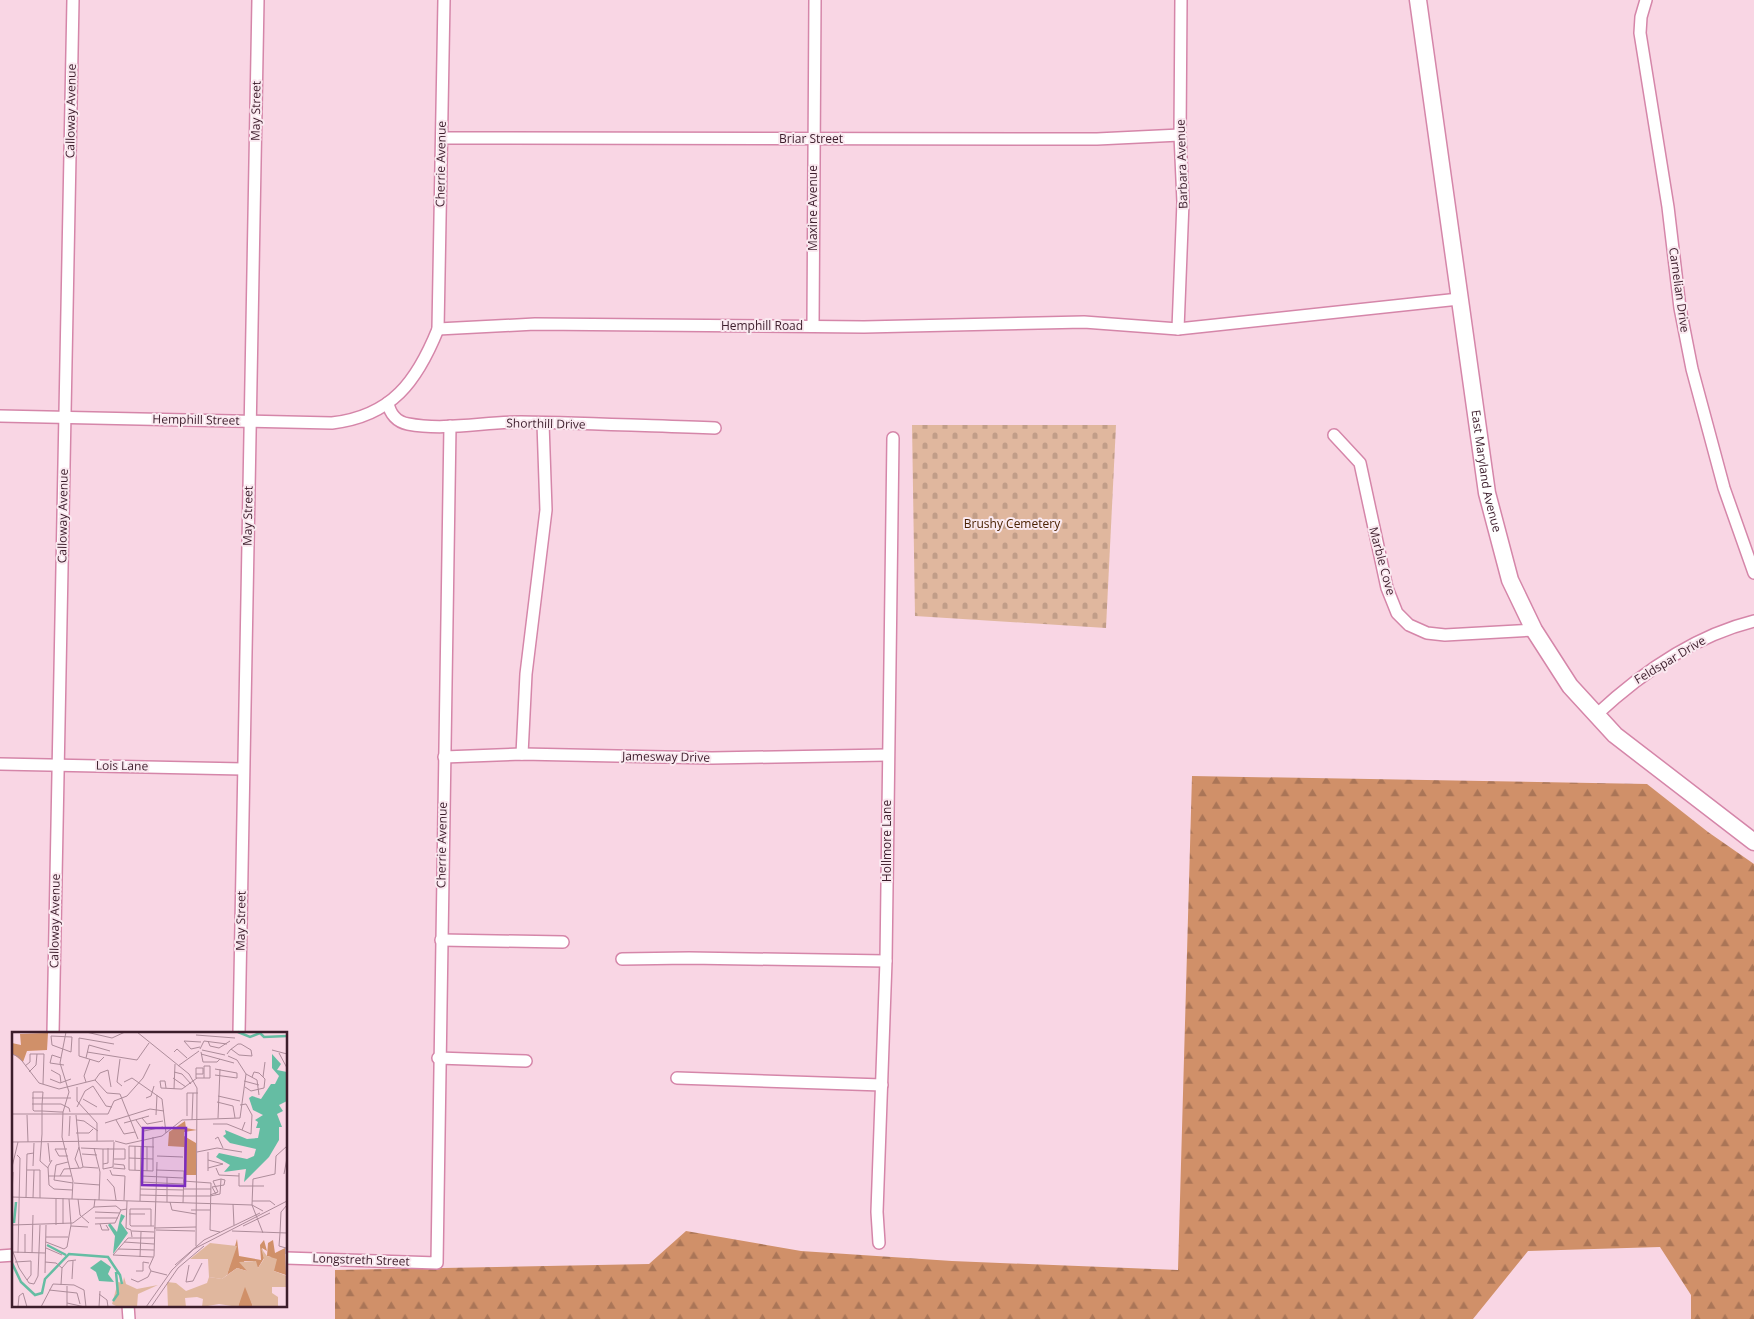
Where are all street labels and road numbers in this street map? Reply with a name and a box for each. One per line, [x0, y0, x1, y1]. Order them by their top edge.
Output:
street label: Calloway Avenue [61, 63, 80, 158]
street label: May Street [246, 81, 265, 141]
street label: Barbara Avenue [1171, 119, 1192, 209]
street label: Cherrie Avenue [431, 121, 450, 207]
street label: Briar Street [779, 130, 843, 147]
street label: Maxine Avenue [804, 165, 821, 251]
street label: Carnelian Drive [1665, 246, 1694, 334]
street label: Hemphill Road [721, 317, 803, 334]
street label: East Maryland Avenue [1467, 409, 1506, 534]
street label: Hemphill Street [152, 410, 240, 429]
street label: Shorthill Drive [506, 414, 586, 433]
street label: Calloway Avenue [53, 468, 72, 563]
street label: May Street [238, 486, 257, 546]
street label: Marble Cove [1365, 525, 1400, 597]
street label: Feldspar Drive [1631, 631, 1709, 688]
street label: Jamesway Drive [621, 747, 710, 766]
street label: Lois Lane [96, 757, 149, 774]
street label: Hollmore Lane [878, 800, 895, 882]
street label: Cherrie Avenue [432, 802, 451, 888]
street label: Calloway Avenue [45, 873, 64, 968]
street label: May Street [231, 891, 250, 951]
street label: Longstreth Street [312, 1249, 410, 1270]

